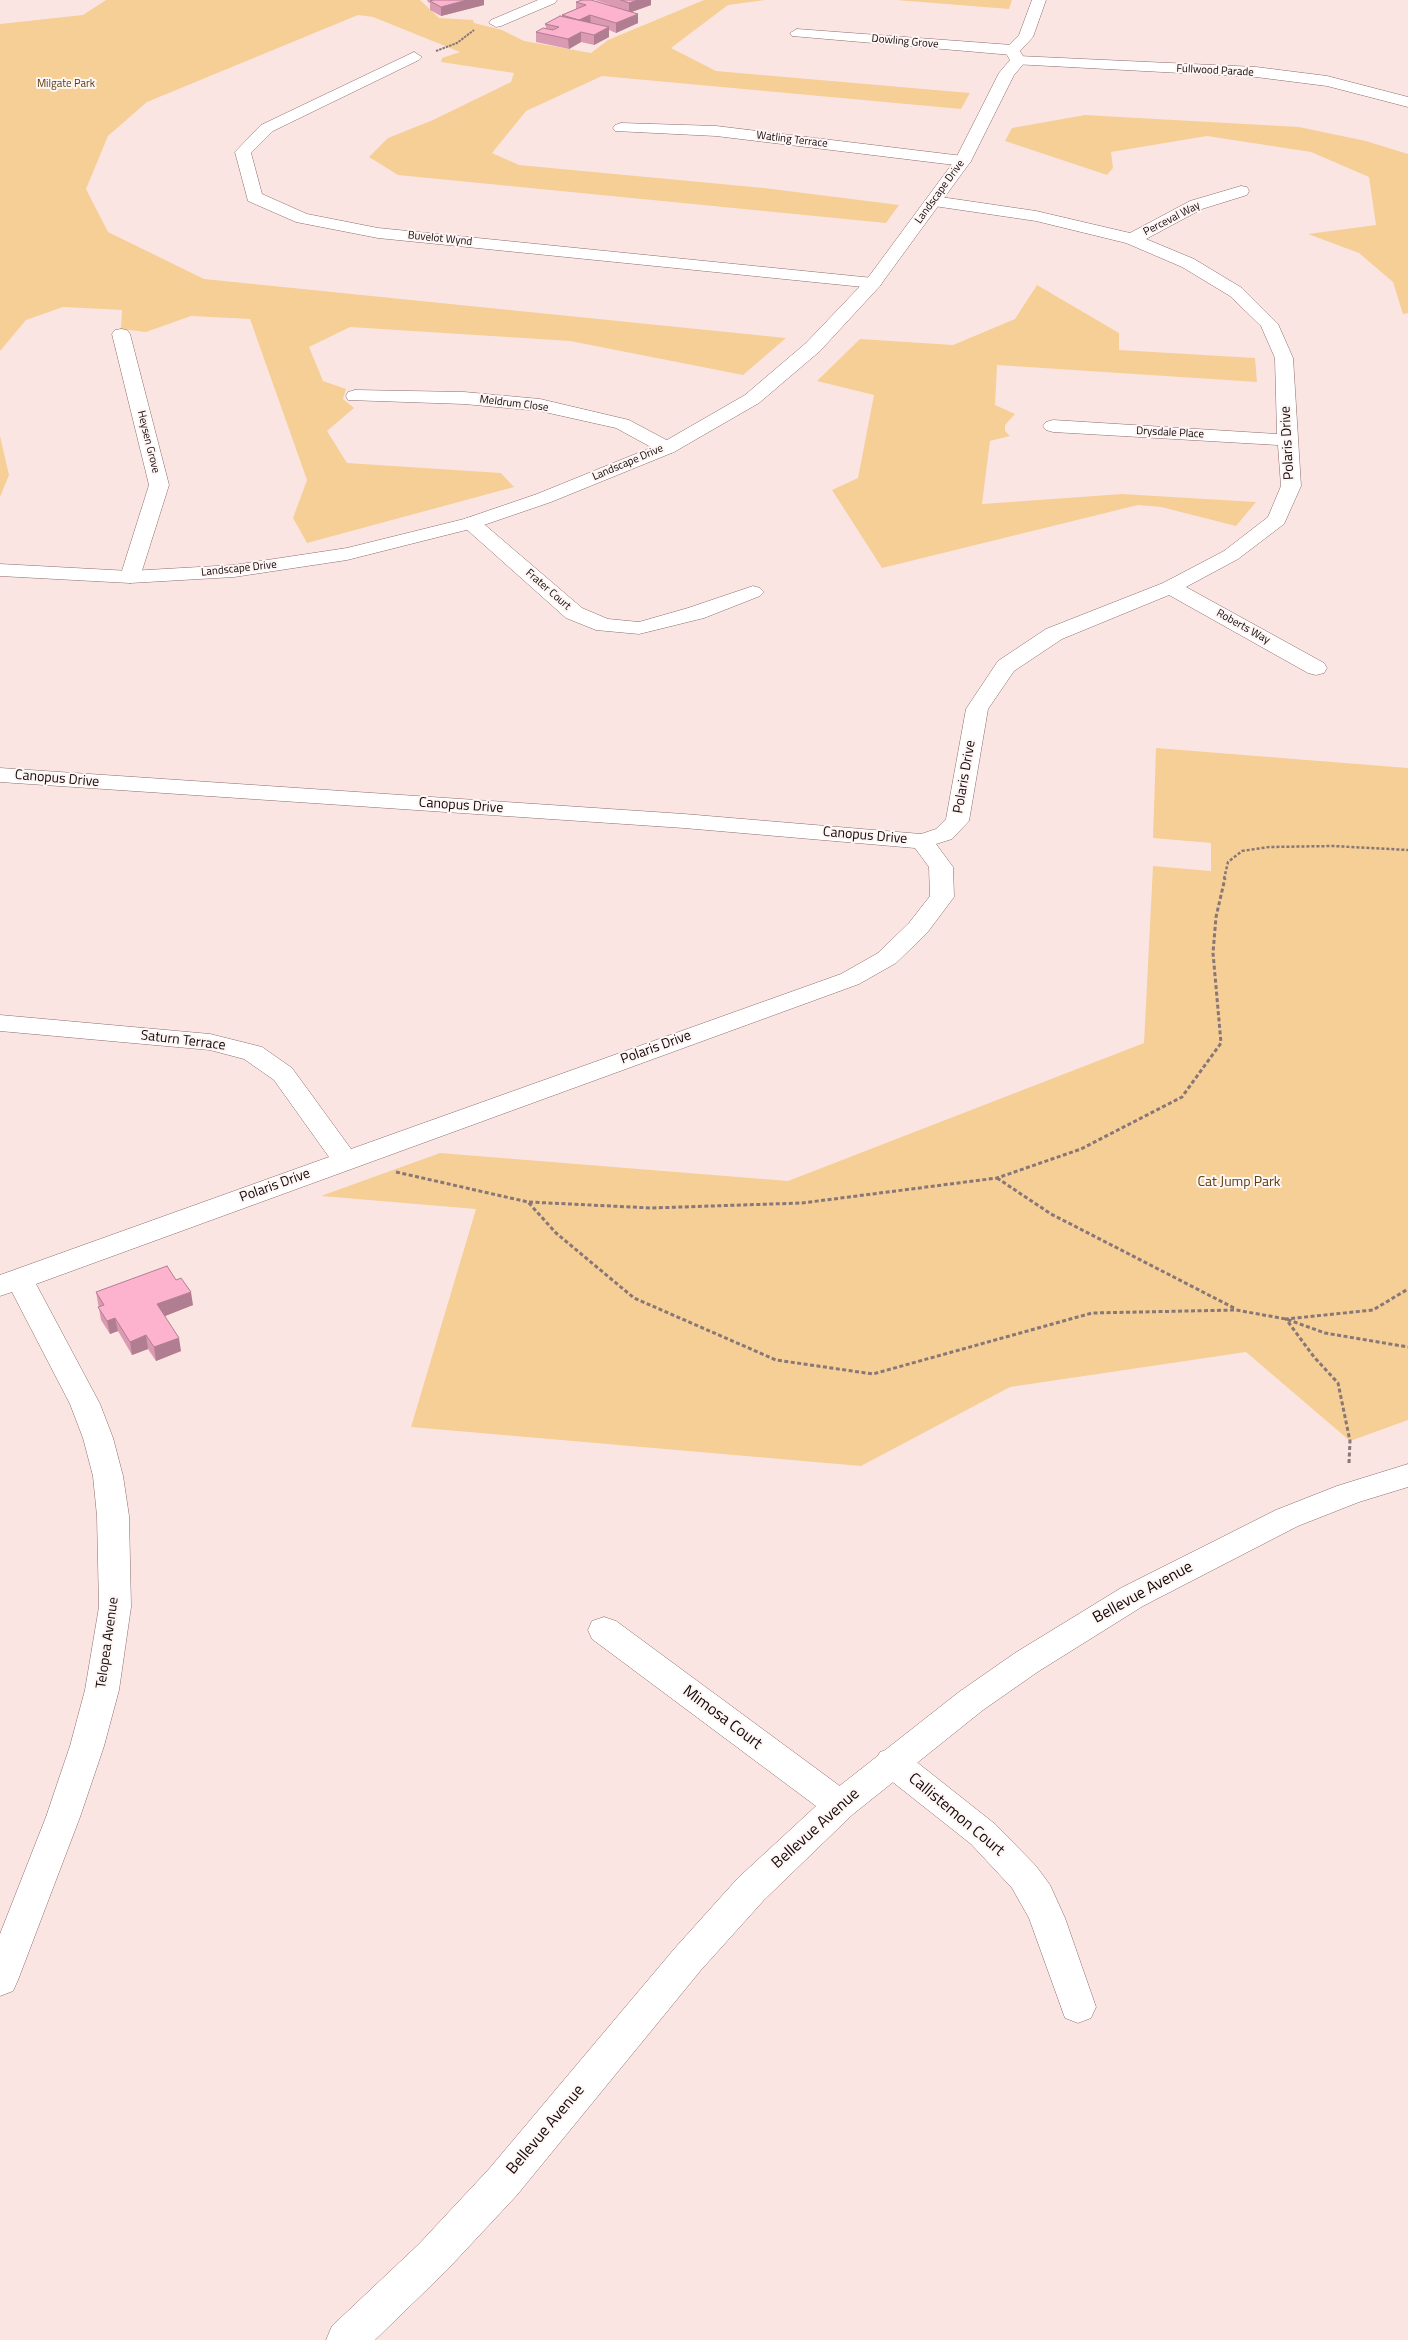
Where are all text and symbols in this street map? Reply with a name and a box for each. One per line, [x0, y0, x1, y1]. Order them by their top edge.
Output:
street label: Dowling Grove [871, 33, 939, 51]
street label: Fullwood Parade [1176, 62, 1254, 80]
park label: Milgate Park [37, 77, 95, 91]
street label: Watling Terrace [756, 129, 828, 151]
street label: Landscape Drive [912, 157, 968, 227]
street label: Perceval Way [1141, 199, 1203, 239]
street label: Buvelot Wynd [407, 229, 473, 249]
street label: Meldrum Close [479, 393, 549, 415]
street label: Polaris Drive [1278, 406, 1298, 480]
street label: Heysen Grove [134, 409, 162, 475]
street label: Drysdale Place [1136, 425, 1204, 441]
street label: Landscape Drive [591, 442, 665, 484]
street label: Landscape Drive [201, 558, 277, 580]
street label: Frater Court [523, 567, 573, 613]
street label: Roberts Way [1214, 607, 1272, 647]
street label: Polaris Drive [950, 739, 980, 815]
street label: Canopus Drive [14, 767, 100, 791]
street label: Canopus Drive [418, 795, 504, 817]
street label: Canopus Drive [822, 824, 908, 848]
street label: Saturn Terrace [140, 1027, 226, 1055]
street label: Polaris Drive [618, 1027, 694, 1069]
street label: Polaris Drive [237, 1165, 313, 1207]
park label: Cat Jump Park [1197, 1175, 1281, 1191]
street label: Bellevue Avenue [1090, 1558, 1196, 1628]
street label: Telopea Avenue [93, 1596, 123, 1690]
street label: Mimosa Court [679, 1682, 765, 1754]
street label: Callistemon Court [904, 1769, 1008, 1861]
street label: Bellevue Avenue [768, 1785, 864, 1873]
street label: Bellevue Avenue [503, 2081, 589, 2179]

